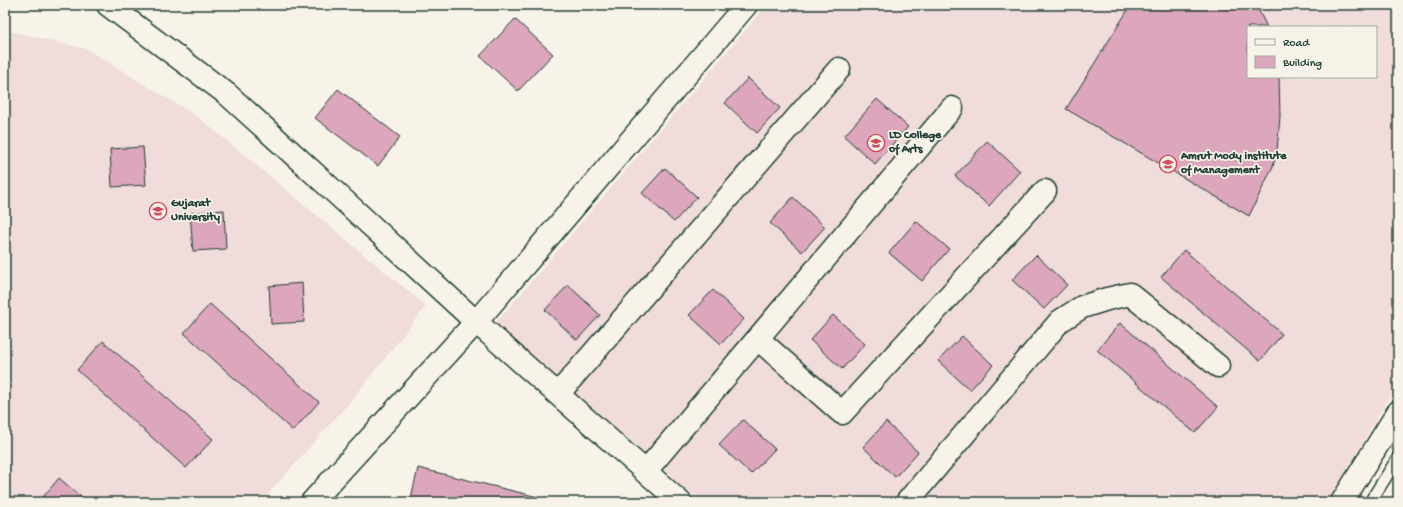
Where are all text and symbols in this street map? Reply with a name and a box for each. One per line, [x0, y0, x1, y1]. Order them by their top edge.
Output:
legend [1247, 26, 1377, 78]
text: Road [1283, 37, 1310, 51]
text: Building [1282, 57, 1322, 71]
place label: LD College of Arts [888, 129, 942, 157]
school or university icon: LD College of Arts [866, 133, 886, 153]
place label: Amrut Mody institute of Management [1180, 150, 1287, 178]
school or university icon: Amrut Mody institute of Management [1158, 154, 1178, 174]
place label: Gujarat University [171, 197, 220, 225]
school or university icon: Gujarat University [148, 201, 168, 221]

